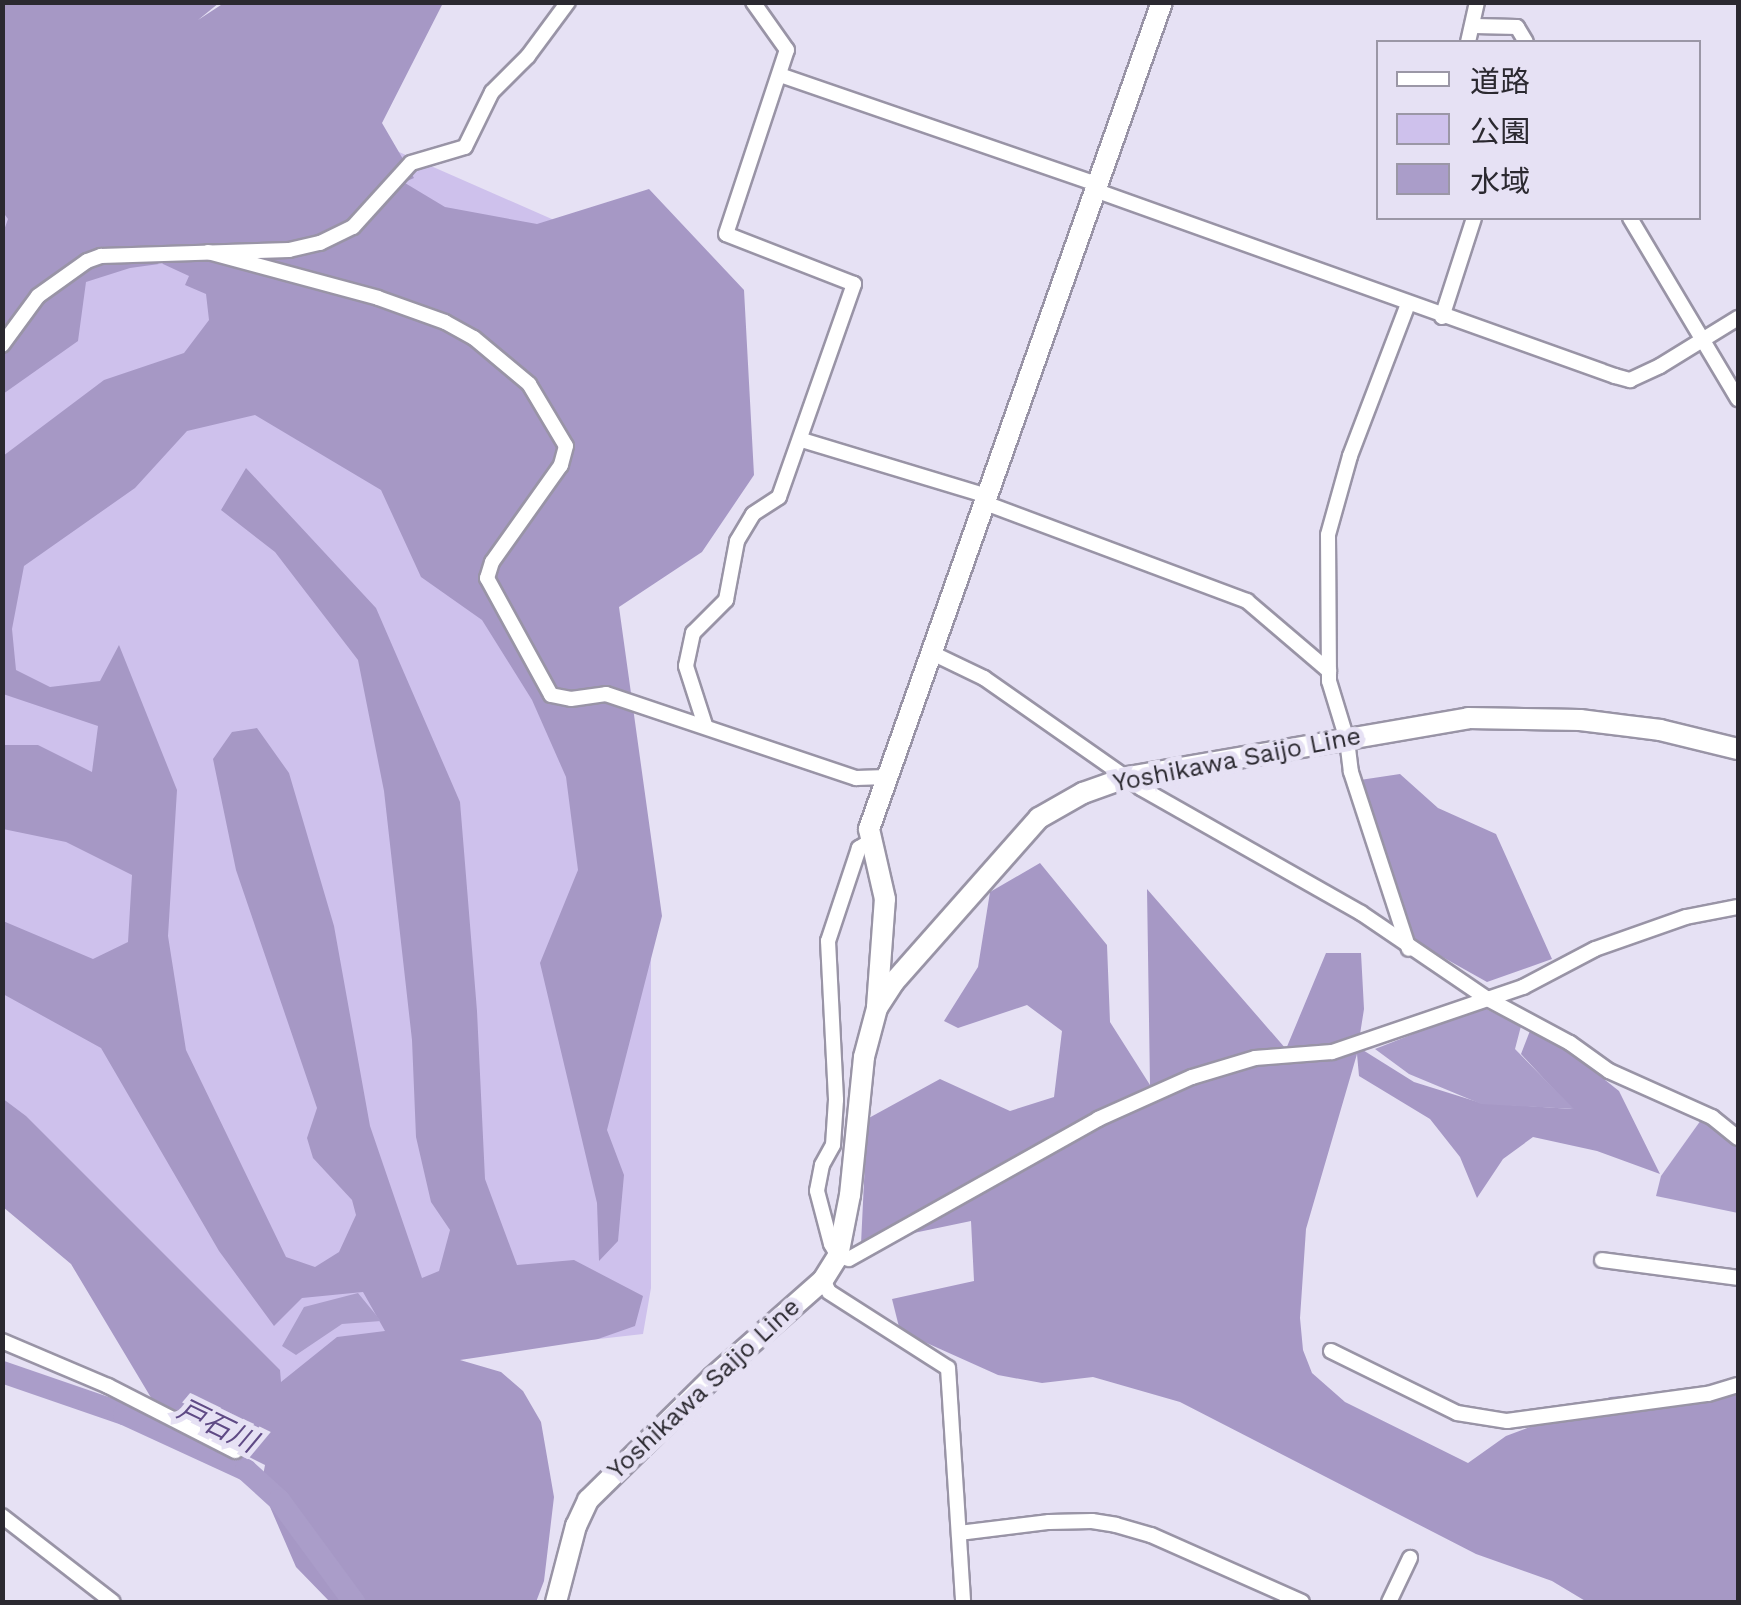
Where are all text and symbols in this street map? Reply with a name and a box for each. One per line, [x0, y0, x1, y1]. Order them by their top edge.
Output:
legend [1376, 40, 1701, 220]
text: 道路 [1470, 64, 1530, 99]
text: 公園 [1470, 114, 1530, 149]
text: 水域 [1470, 164, 1530, 199]
street label: Yoshikawa Saijo Line [1110, 721, 1364, 799]
street label: Yoshikawa Saijo Line [602, 1292, 806, 1486]
water label: 戸石川 [172, 1392, 262, 1460]

